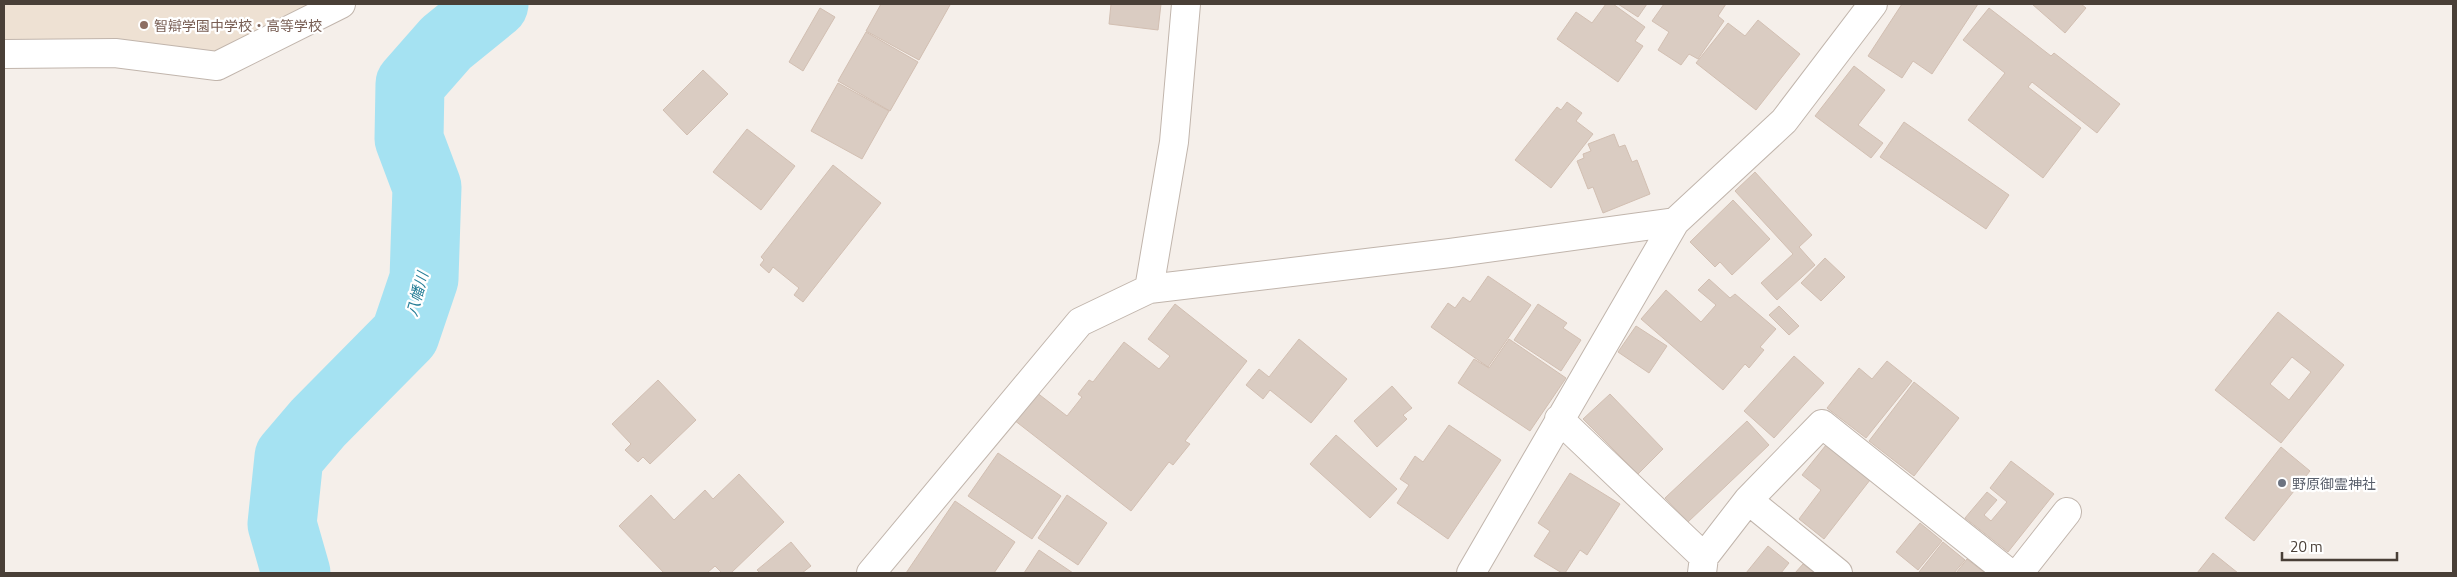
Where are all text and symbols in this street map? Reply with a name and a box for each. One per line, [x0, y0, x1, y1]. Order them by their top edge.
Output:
place label: 智辯学園中学校・高等学校 [154, 15, 322, 36]
marker: 智辯学園中学校・高等学校 [138, 19, 150, 31]
water label: 八幡川 [400, 267, 434, 319]
place label: 野原御霊神社 [2292, 473, 2376, 494]
marker: 野原御霊神社 [2276, 477, 2288, 489]
scale bar [2282, 530, 2397, 562]
text: 20 m [2290, 535, 2323, 558]

